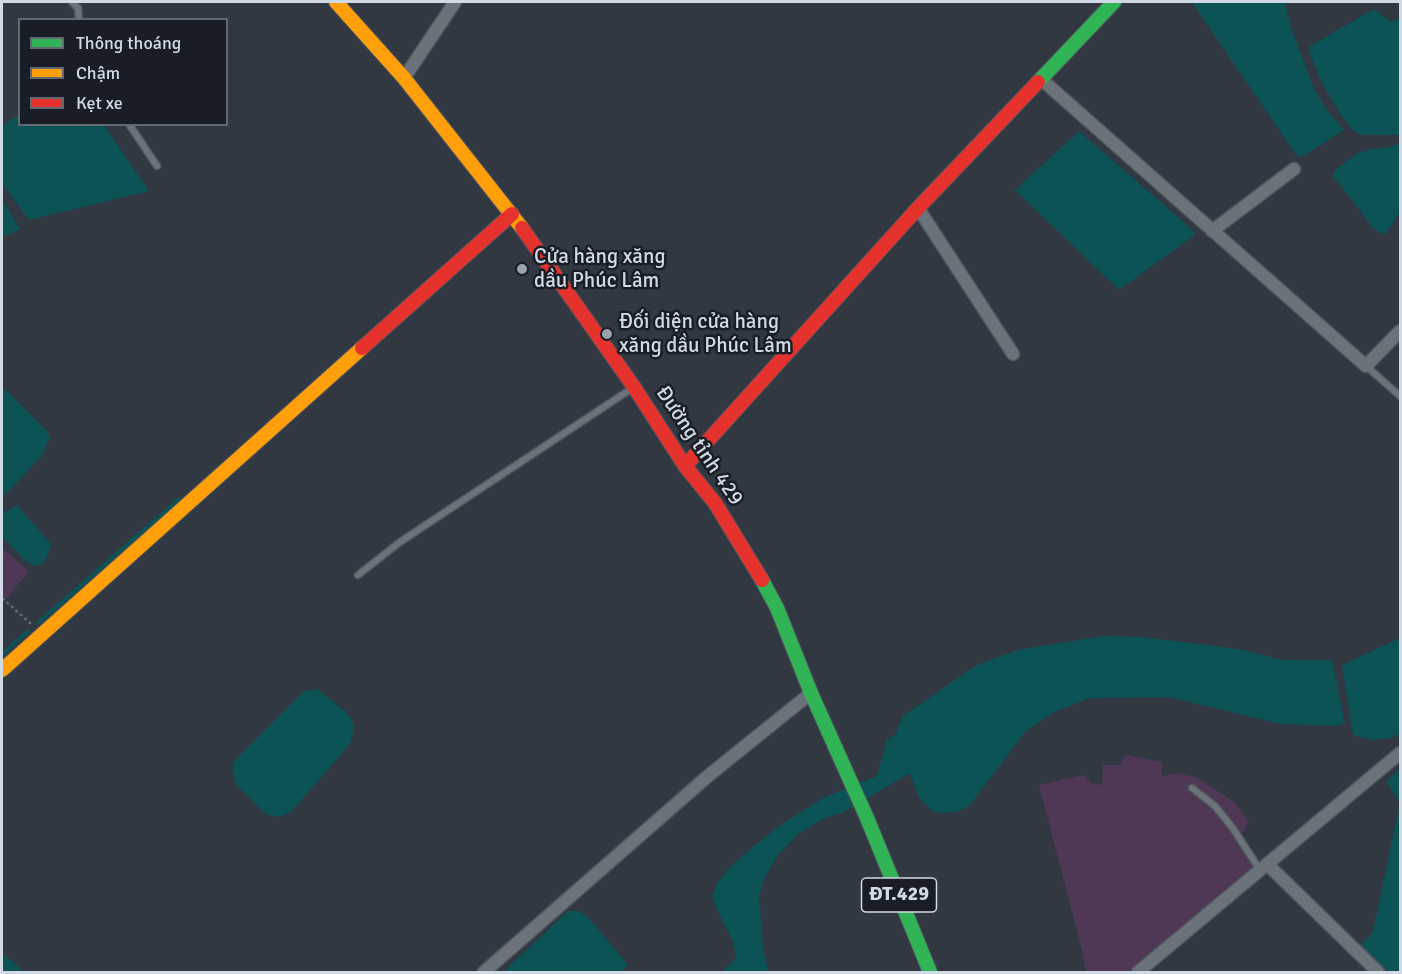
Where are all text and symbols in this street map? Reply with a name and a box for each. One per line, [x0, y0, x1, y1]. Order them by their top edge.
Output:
legend [18, 18, 228, 126]
text: Thông thoáng [76, 32, 181, 54]
text: Chậm [76, 62, 120, 84]
text: Kẹt xe [76, 92, 123, 114]
place label: Cửa hàng xăng dầu Phúc Lâm [534, 244, 666, 294]
marker: Cửa hàng xăng dầu Phúc Lâm [515, 262, 529, 276]
place label: Đối diện cửa hàng xăng dầu Phúc Lâm [619, 309, 792, 359]
marker: Đối diện cửa hàng xăng dầu Phúc Lâm [600, 327, 614, 341]
street label: Đường tỉnh 429 [650, 382, 748, 510]
road number: ĐT.429 [862, 878, 936, 912]

